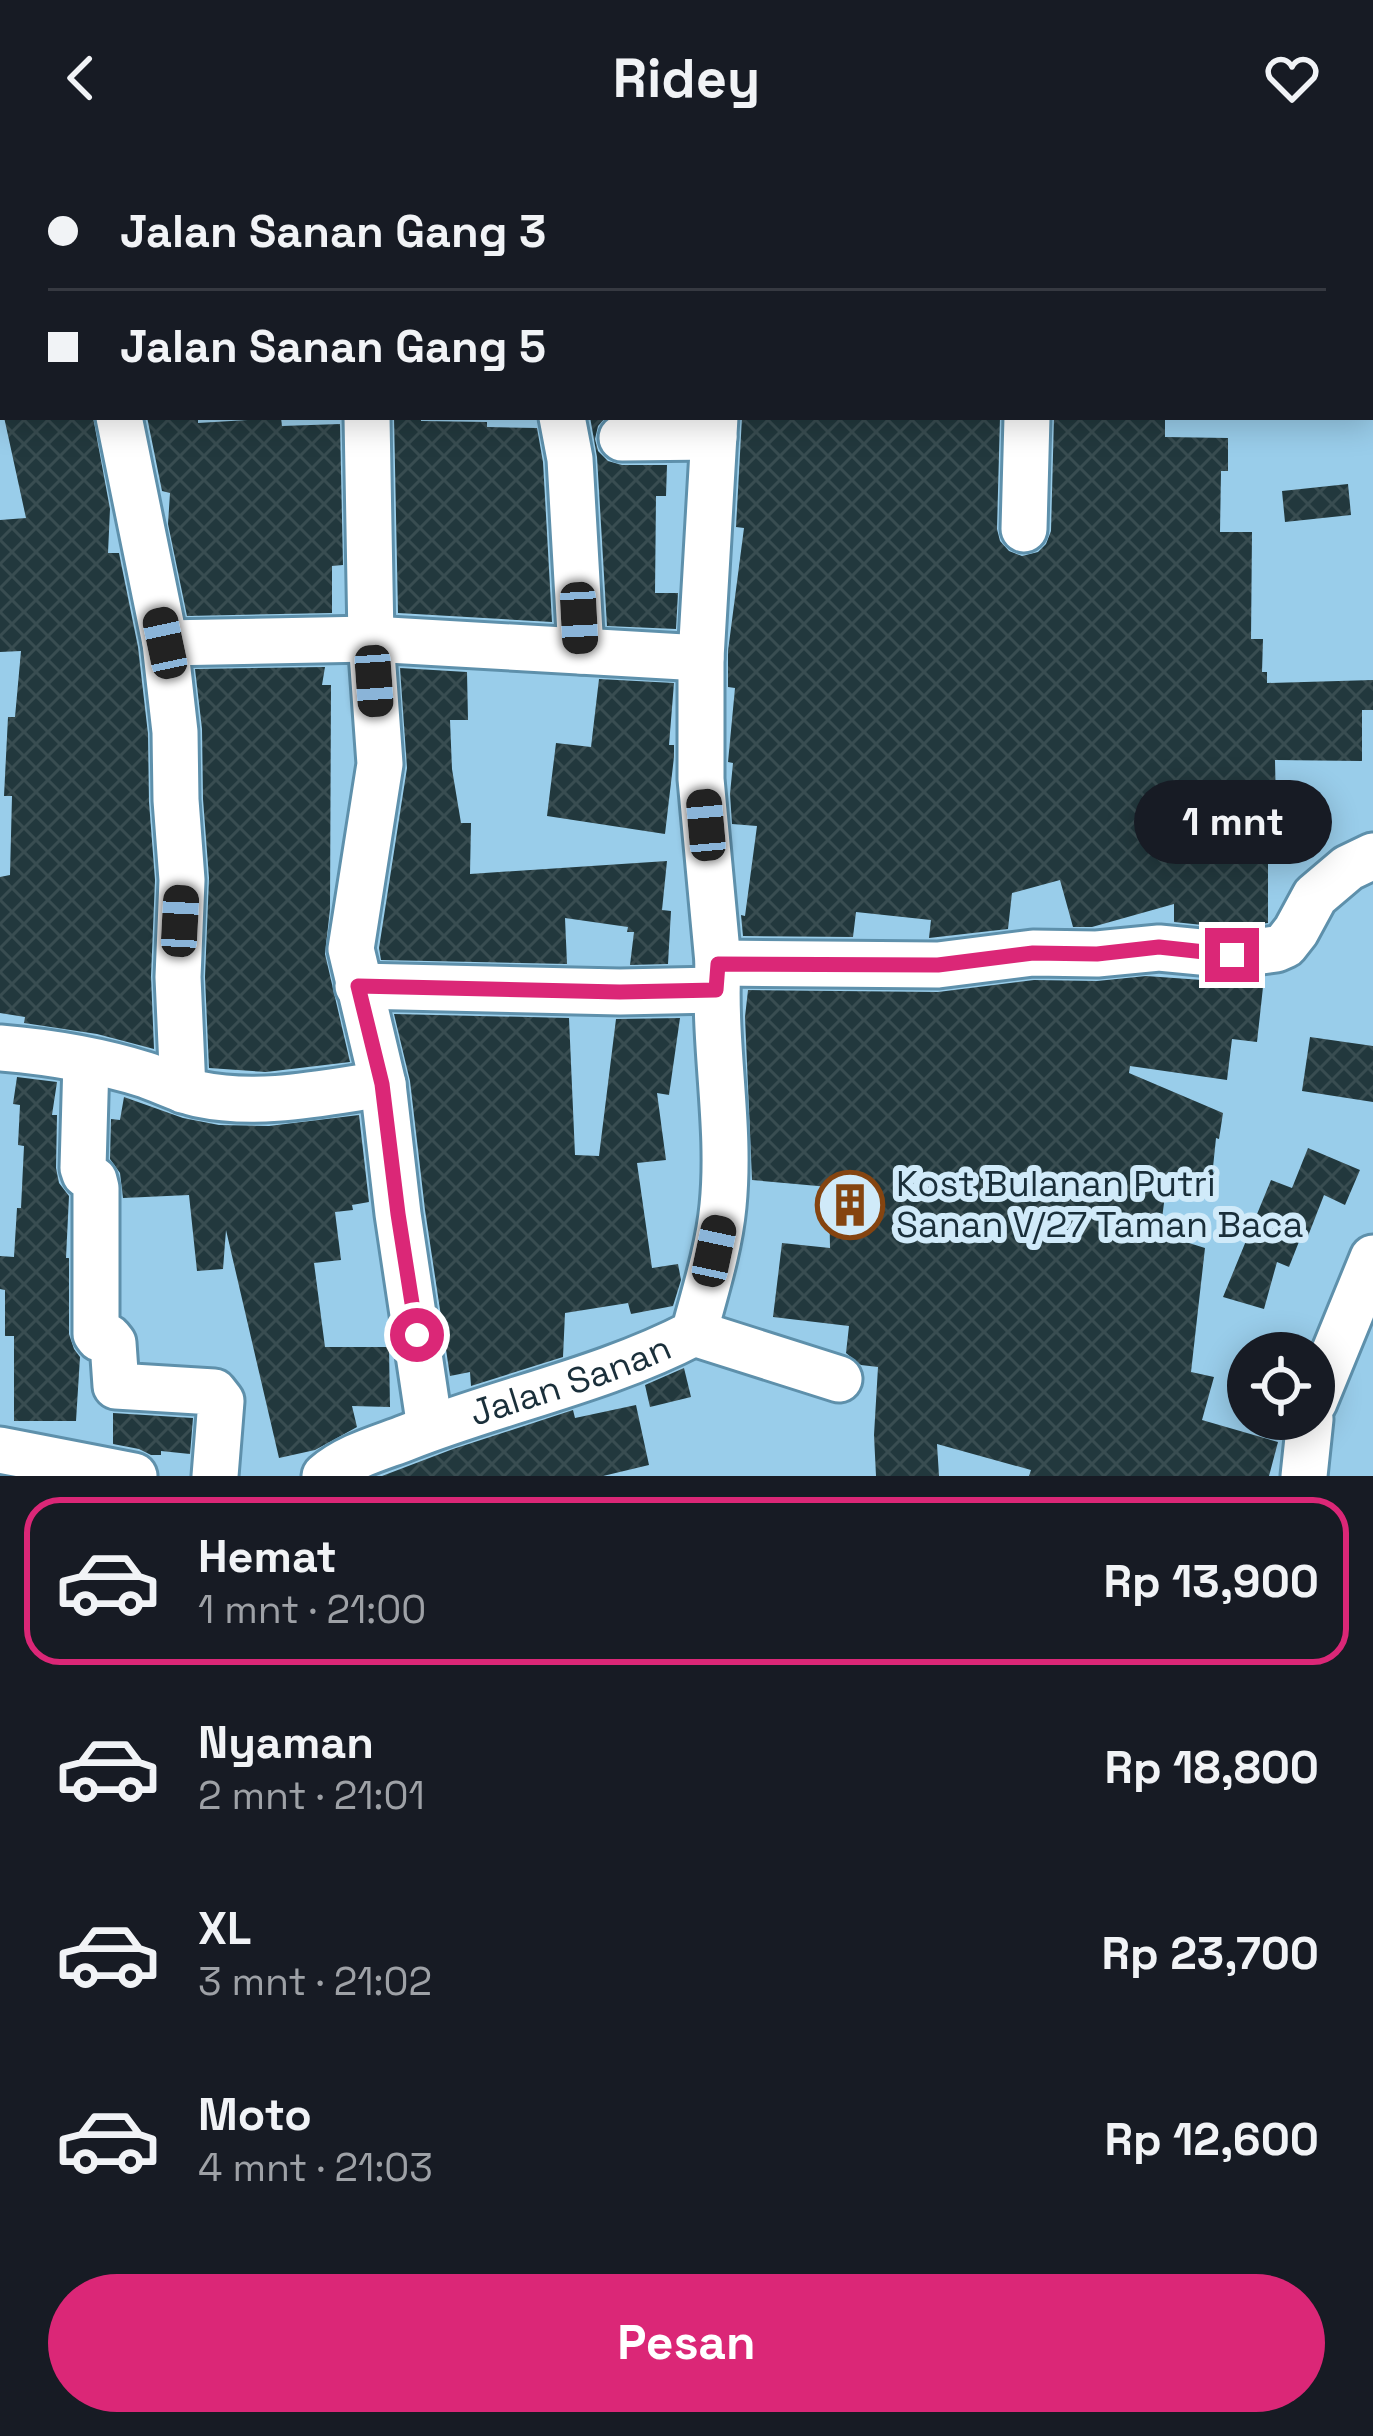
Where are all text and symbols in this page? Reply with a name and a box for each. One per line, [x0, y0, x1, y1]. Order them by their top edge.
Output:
text: Ridey [613, 44, 760, 113]
icon: back [48, 45, 114, 111]
icon: heart [1259, 45, 1325, 111]
text: Jalan Sanan Gang 3 [120, 203, 546, 260]
text: Jalan Sanan Gang 5 [120, 318, 546, 375]
car [559, 581, 599, 655]
car [140, 604, 190, 682]
car [354, 644, 394, 718]
callout: 1 mnt [1133, 781, 1331, 865]
car [685, 788, 727, 862]
text: 1 mnt [1182, 797, 1284, 846]
car [160, 884, 200, 958]
route end [1205, 928, 1259, 982]
place label: Kost Bulanan Putri Sanan V/27 Taman Baca [896, 1161, 1304, 1248]
building icon: Kost Bulanan Putri Sanan V/27 Taman Baca [815, 1170, 885, 1240]
car [689, 1212, 739, 1290]
route start [390, 1308, 444, 1362]
street label: Jalan Sanan [464, 1324, 678, 1436]
map controls [1227, 1332, 1335, 1440]
button: locate [1227, 1332, 1335, 1440]
icon: car [54, 1527, 162, 1635]
text: Hemat [198, 1528, 337, 1585]
text: Rp 13,900 [1103, 1553, 1319, 1610]
text: 1 mnt · 21:00 [198, 1585, 426, 1634]
icon: car [54, 1713, 162, 1821]
text: Nyaman [198, 1714, 374, 1771]
text: Rp 18,800 [1105, 1739, 1319, 1796]
text: 2 mnt · 21:01 [198, 1771, 425, 1820]
icon: car [54, 1899, 162, 2007]
text: XL [198, 1900, 251, 1957]
text: Rp 23,700 [1102, 1925, 1319, 1982]
text: 3 mnt · 21:02 [198, 1957, 432, 2006]
icon: car [54, 2085, 162, 2193]
text: Moto [198, 2086, 312, 2143]
text: Rp 12,600 [1104, 2111, 1319, 2168]
text: 4 mnt · 21:03 [198, 2143, 433, 2192]
button: Pesan [48, 2274, 1325, 2412]

